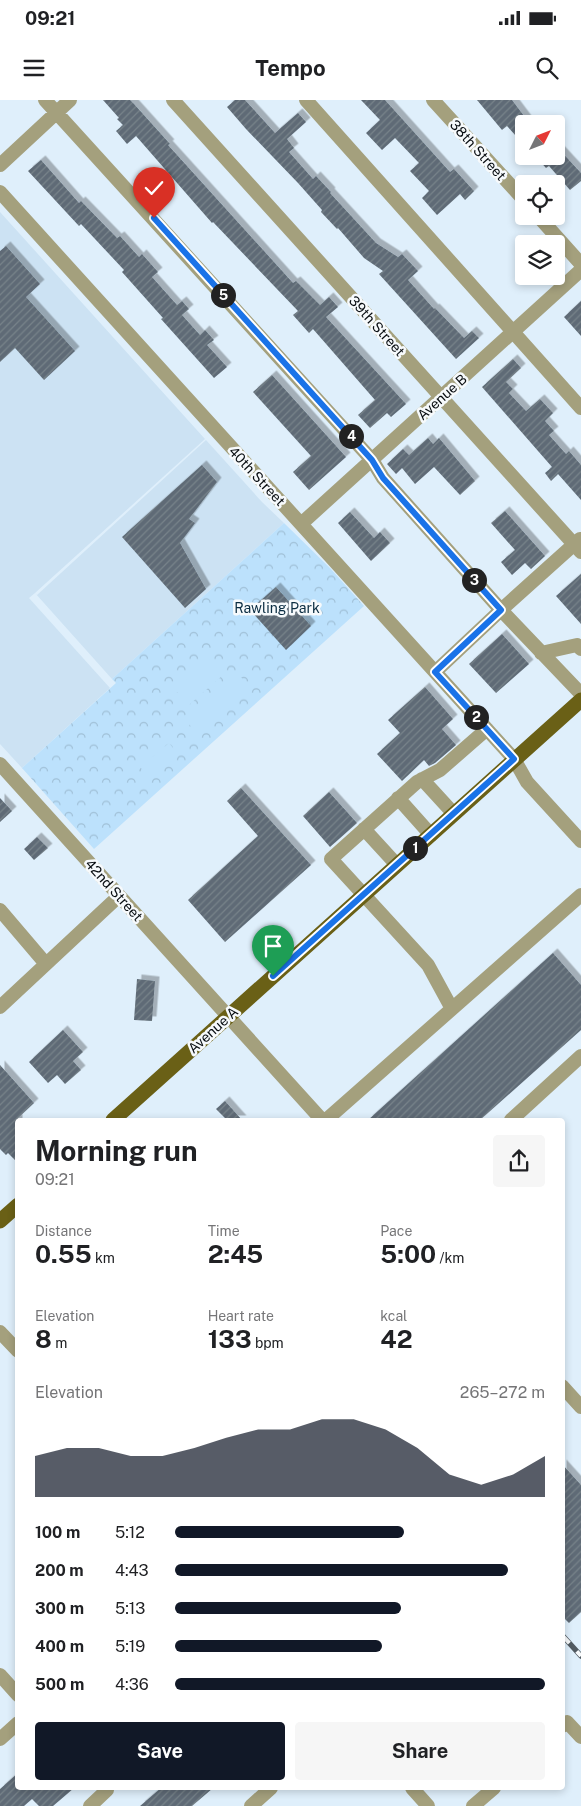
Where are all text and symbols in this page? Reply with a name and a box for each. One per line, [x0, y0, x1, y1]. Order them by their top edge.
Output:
text: 09:21 [25, 7, 75, 29]
icon: menu [20, 54, 48, 82]
icon: search [533, 54, 561, 82]
text: Tempo [255, 55, 326, 81]
north arrow [515, 115, 565, 165]
map controls [515, 115, 565, 285]
street label: 38th Street [447, 117, 509, 183]
pin [133, 167, 175, 218]
icon: check [140, 174, 168, 202]
button: locate [515, 175, 565, 225]
button: layers [515, 235, 565, 285]
pin: 5 [210, 282, 236, 308]
text: 5 [219, 287, 228, 303]
street label: 39th Street [346, 293, 408, 359]
street label: Avenue B [414, 371, 470, 423]
pin: 4 [338, 424, 364, 448]
text: 4 [347, 428, 356, 444]
street label: 40th Street [226, 443, 288, 509]
pin: 3 [462, 568, 486, 592]
text: 3 [470, 572, 479, 588]
park label: Rawling Park [234, 600, 320, 616]
pin: 2 [464, 704, 488, 730]
text: 2 [472, 709, 481, 725]
pin: 1 [402, 836, 428, 860]
text: 1 [413, 840, 419, 856]
street label: 42nd Street [82, 856, 146, 924]
pin [252, 925, 294, 976]
icon: arrive [259, 932, 287, 960]
street label: Avenue A [185, 1003, 241, 1056]
text: Morning run [35, 1134, 198, 1167]
button: share [493, 1135, 545, 1187]
text: 09:21 [35, 1170, 75, 1189]
text: Distance [35, 1223, 92, 1239]
text: Time [208, 1223, 240, 1239]
text: Pace [380, 1223, 412, 1239]
text: 0.55 [35, 1239, 92, 1269]
text: 2:45 [208, 1239, 263, 1269]
text: 5:00 [380, 1239, 436, 1269]
text: km [92, 1250, 115, 1266]
text: /km [436, 1250, 464, 1266]
text: Elevation [35, 1308, 94, 1324]
text: Heart rate [208, 1308, 274, 1324]
text: kcal [380, 1308, 407, 1324]
text: 8 [35, 1324, 52, 1354]
text: 133 [208, 1324, 252, 1354]
text: 42 [380, 1324, 413, 1354]
text: m [52, 1335, 67, 1351]
text: bpm [252, 1335, 284, 1351]
text: Elevation [35, 1383, 103, 1402]
text: 265–272 m [460, 1383, 545, 1402]
text: 100 m [35, 1523, 80, 1542]
text: 5:12 [115, 1523, 145, 1542]
text: 200 m [35, 1561, 84, 1580]
text: 4:43 [115, 1561, 149, 1580]
text: 300 m [35, 1599, 84, 1618]
text: 5:13 [115, 1599, 145, 1618]
text: 400 m [35, 1637, 84, 1656]
text: 5:19 [115, 1637, 145, 1656]
text: 500 m [35, 1675, 84, 1694]
text: 4:36 [115, 1675, 149, 1694]
button: Save [35, 1722, 285, 1780]
button: Share [295, 1722, 545, 1780]

